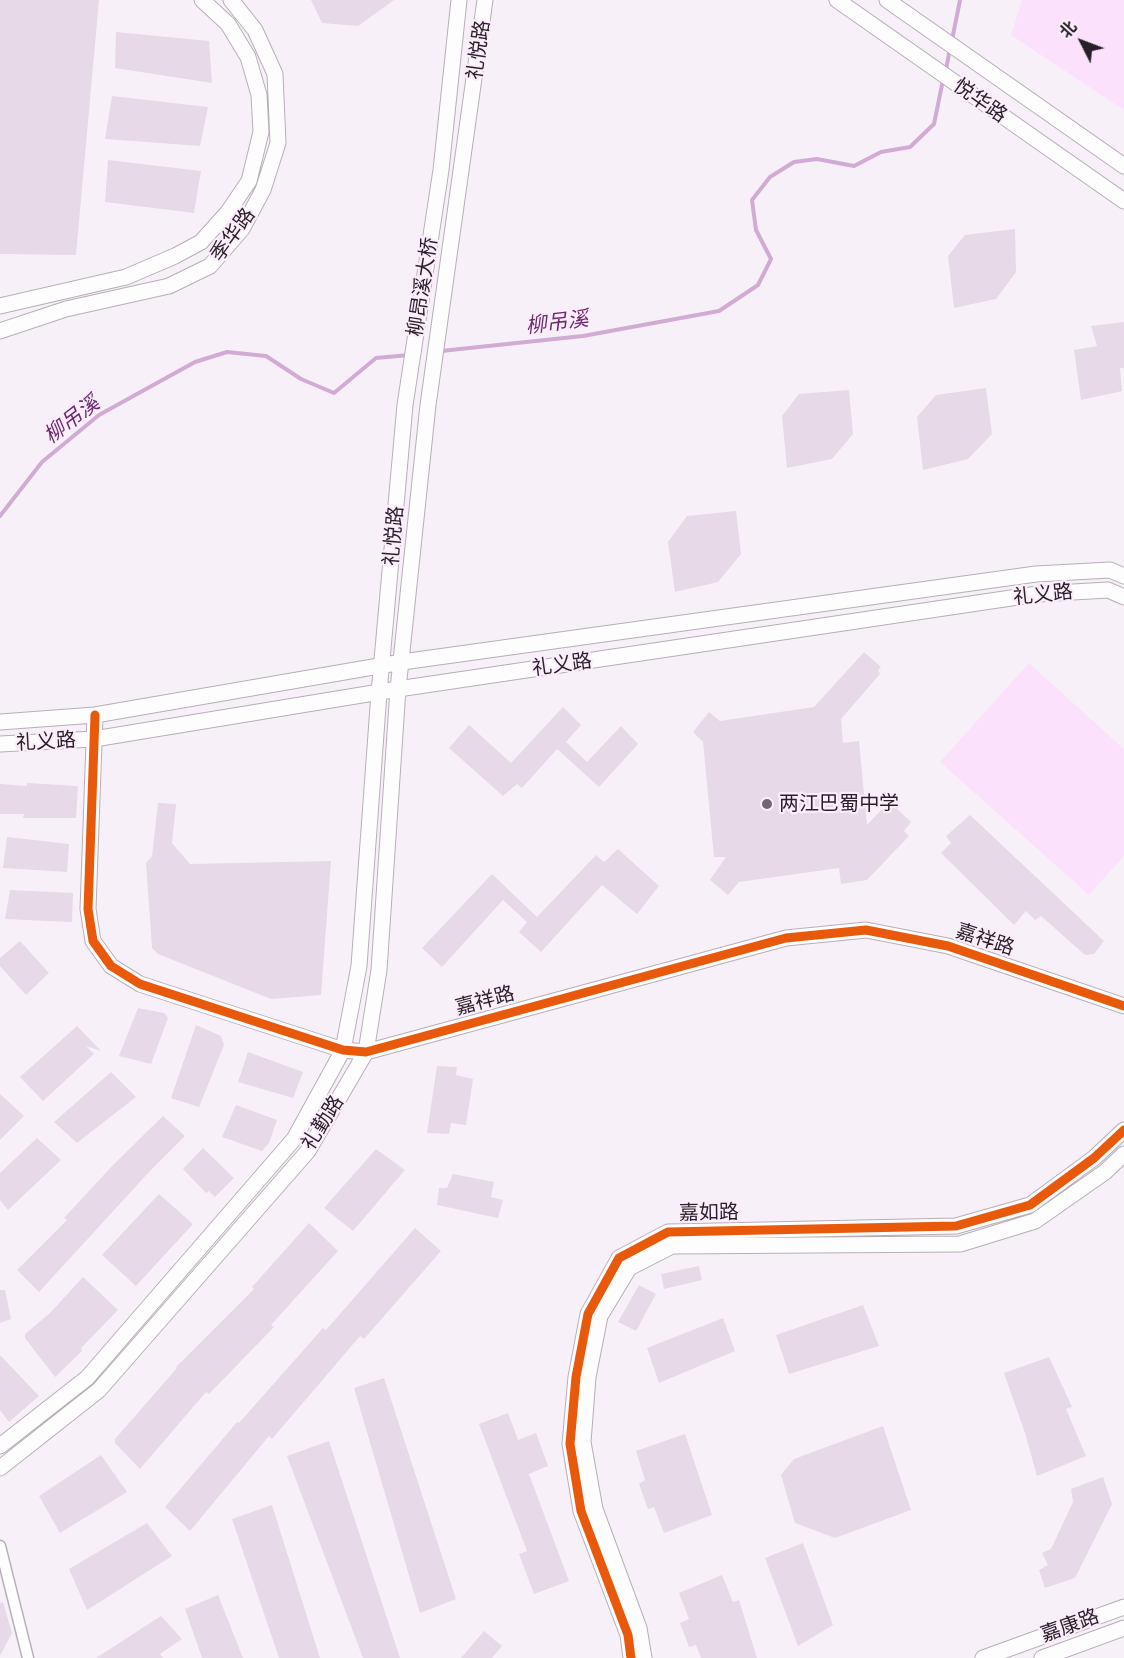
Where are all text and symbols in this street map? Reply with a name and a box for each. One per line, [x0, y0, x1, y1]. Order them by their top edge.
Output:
north arrow [1052, 12, 1112, 72]
text: 北 [1056, 17, 1081, 42]
street label: 礼悦路 [463, 19, 495, 81]
street label: 悦华路 [949, 74, 1011, 128]
street label: 季华路 [206, 204, 260, 266]
street label: 柳昂溪大桥 [403, 236, 443, 338]
water label: 柳吊溪 [524, 307, 590, 339]
water label: 柳吊溪 [39, 391, 105, 449]
street label: 礼悦路 [379, 505, 409, 567]
street label: 礼义路 [1012, 580, 1074, 610]
street label: 礼义路 [531, 649, 593, 681]
street label: 礼义路 [15, 728, 77, 756]
place label: 两江巴蜀中学 [779, 792, 899, 816]
marker: 两江巴蜀中学 [760, 797, 774, 811]
street label: 嘉祥路 [953, 919, 1017, 961]
street label: 嘉祥路 [453, 982, 517, 1020]
street label: 礼勤路 [297, 1091, 349, 1155]
street label: 嘉如路 [679, 1200, 739, 1226]
street label: 嘉康路 [1038, 1604, 1102, 1648]

